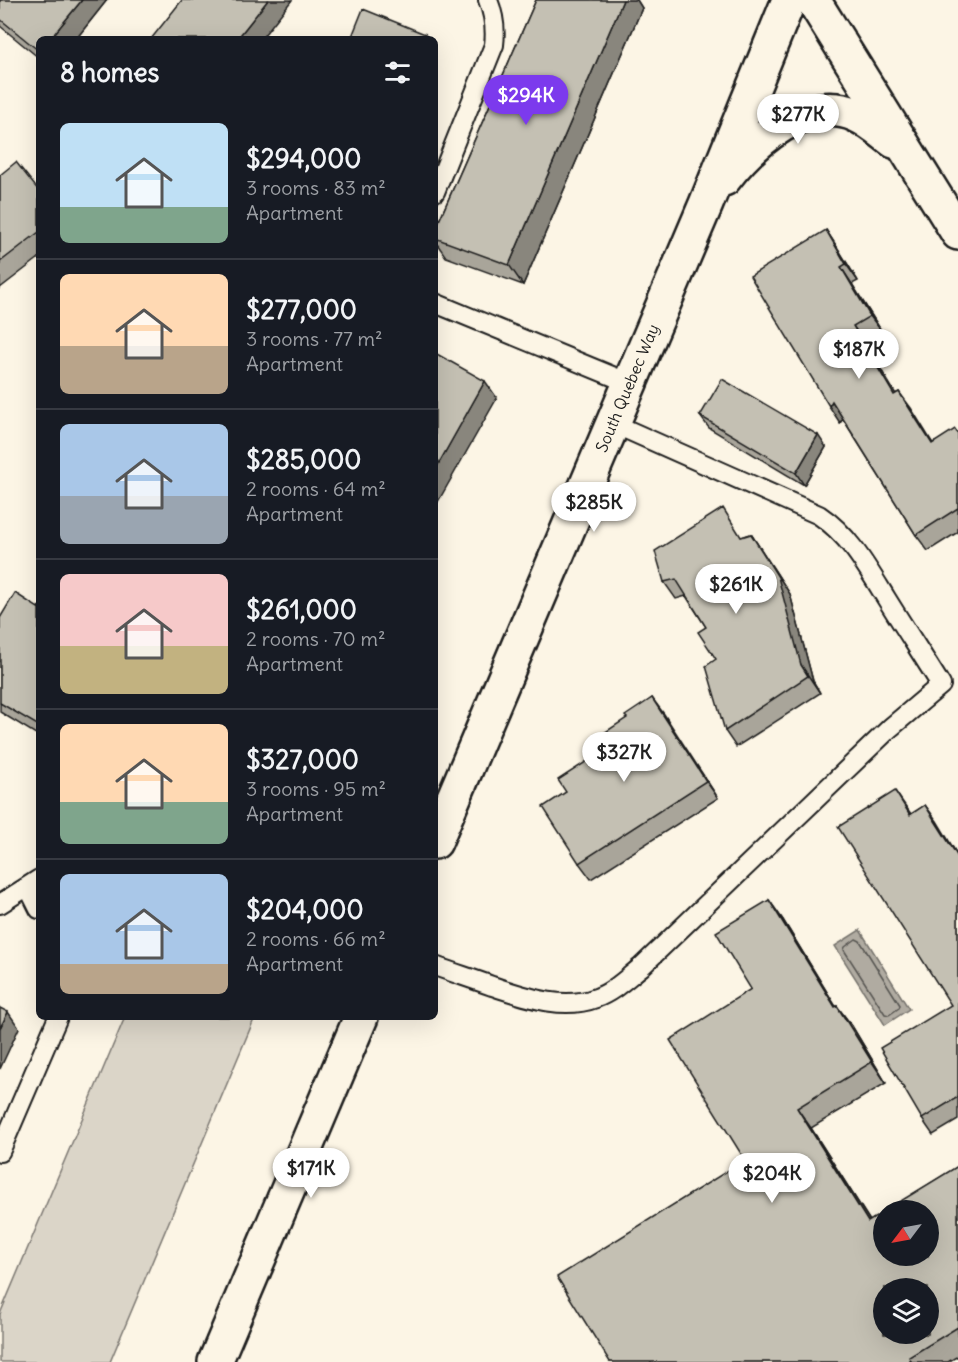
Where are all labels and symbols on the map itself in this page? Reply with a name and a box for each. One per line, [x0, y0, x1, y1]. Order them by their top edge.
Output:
pin: $294K [484, 75, 568, 126]
pin: $277K [756, 94, 840, 145]
street label: South Quebec Way [591, 321, 663, 455]
pin: $187K [817, 329, 901, 380]
pin: $285K [552, 482, 636, 533]
pin: $261K [694, 564, 778, 615]
pin: $327K [582, 732, 666, 783]
pin: $171K [269, 1148, 353, 1199]
pin: $204K [730, 1153, 814, 1204]
north arrow [873, 1200, 939, 1266]

